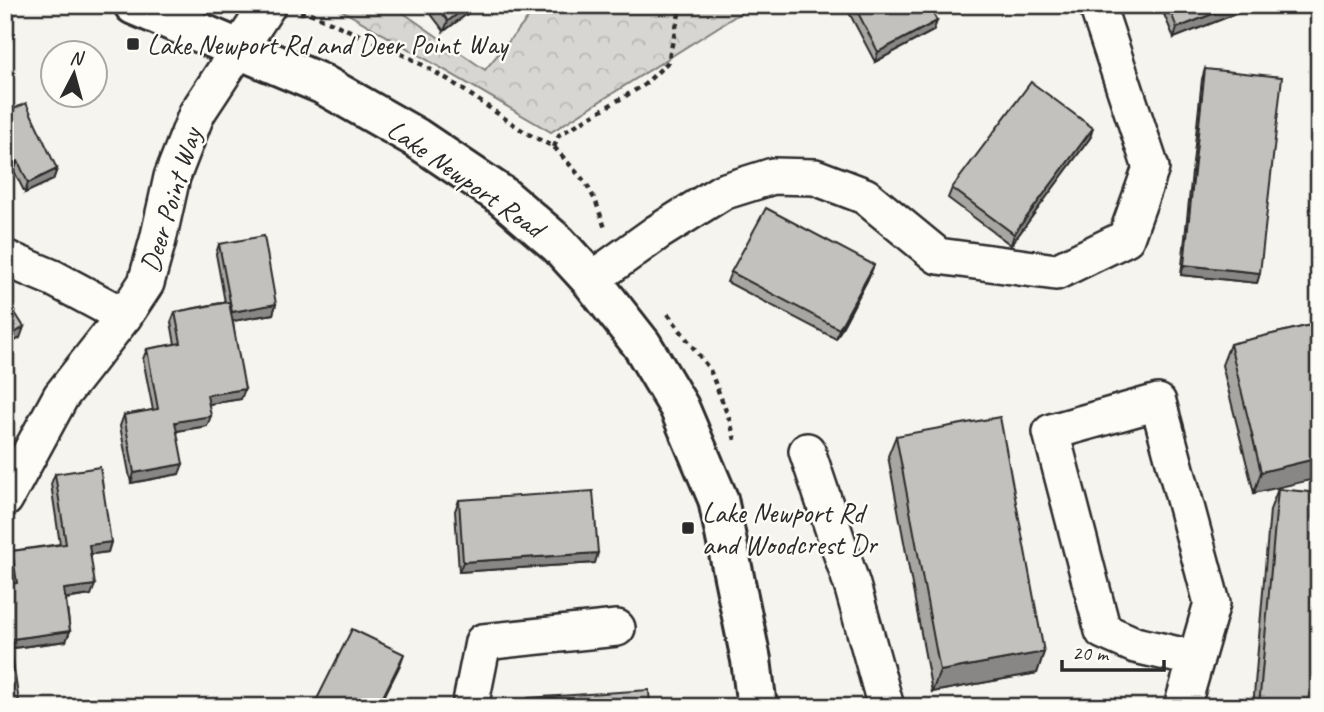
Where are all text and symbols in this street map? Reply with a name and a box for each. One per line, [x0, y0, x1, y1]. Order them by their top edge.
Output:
place label: Lake Newport Rd and Deer Point Way [147, 27, 510, 62]
marker: Lake Newport Rd and Deer Point Way [125, 36, 141, 52]
north arrow [38, 38, 108, 108]
text: N [69, 46, 86, 71]
street label: Lake Newport Road [381, 111, 554, 248]
street label: Deer Point Way [132, 122, 210, 276]
place label: Lake Newport Rd and Woodcrest Dr [702, 495, 878, 562]
marker: Lake Newport Rd and Woodcrest Dr [680, 520, 696, 536]
scale bar [1062, 628, 1163, 672]
text: 20 m [1072, 640, 1110, 666]

